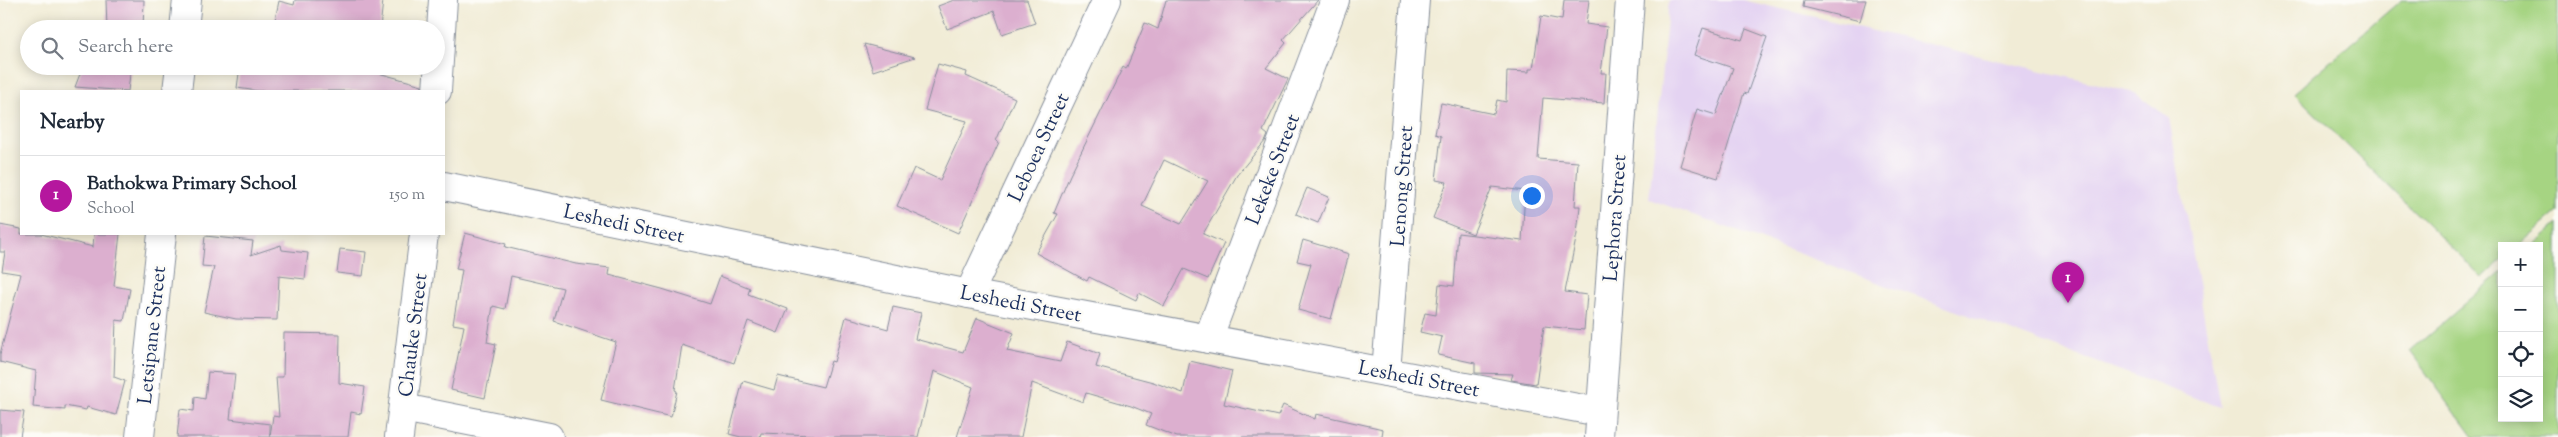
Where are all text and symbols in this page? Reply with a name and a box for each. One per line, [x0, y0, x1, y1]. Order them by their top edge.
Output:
search box [20, 20, 445, 75]
icon: search [38, 34, 66, 62]
text: Search here [78, 34, 173, 61]
street label: Leboea Street [1002, 89, 1078, 207]
text: Nearby [40, 108, 105, 138]
street label: Lekeke Street [1240, 110, 1309, 230]
street label: Lenong Street [1385, 125, 1422, 248]
street label: Lephora Street [1598, 154, 1635, 283]
text: Bathokwa Primary School [87, 171, 297, 198]
your location [1519, 183, 1545, 209]
text: 1 [53, 184, 59, 207]
text: 150 m [389, 184, 425, 207]
text: School [87, 198, 135, 221]
street label: Leshedi Street [560, 198, 687, 252]
map controls [2498, 242, 2543, 422]
button: + [2498, 242, 2543, 287]
pin: 1 [2052, 262, 2084, 303]
street label: Letsipane Street [132, 265, 175, 406]
street label: Chauke Street [393, 272, 436, 399]
street label: Leshedi Street [957, 279, 1084, 331]
button: − [2498, 287, 2543, 332]
button: locate [2498, 332, 2543, 377]
street label: Leshedi Street [1355, 354, 1482, 406]
button: layers [2498, 377, 2543, 422]

